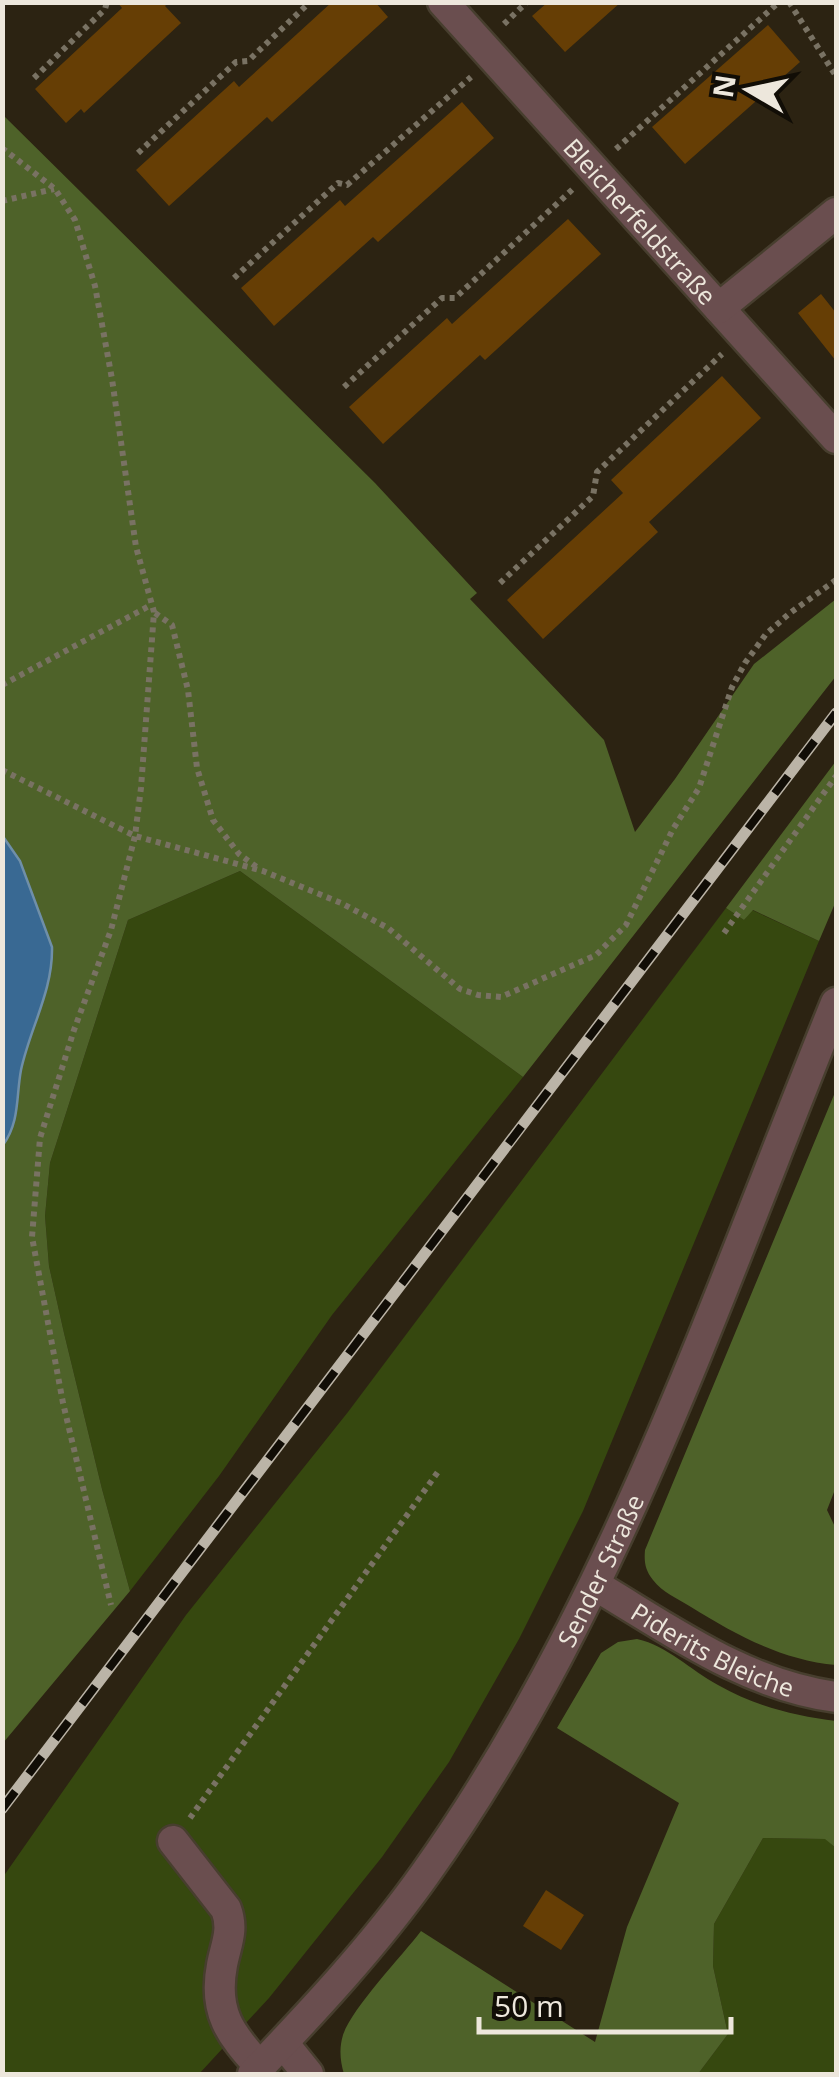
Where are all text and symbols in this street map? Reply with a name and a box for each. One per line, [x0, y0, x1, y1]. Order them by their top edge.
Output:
north arrow [699, 40, 799, 140]
text: N [703, 72, 744, 100]
street label: Bleicherfeldstraße [557, 131, 724, 312]
street label: Sender Straße [549, 1489, 651, 1653]
street label: Piderits Bleiche [625, 1594, 798, 1704]
scale bar [479, 1972, 732, 2034]
text: 50 m [494, 1985, 564, 2026]

